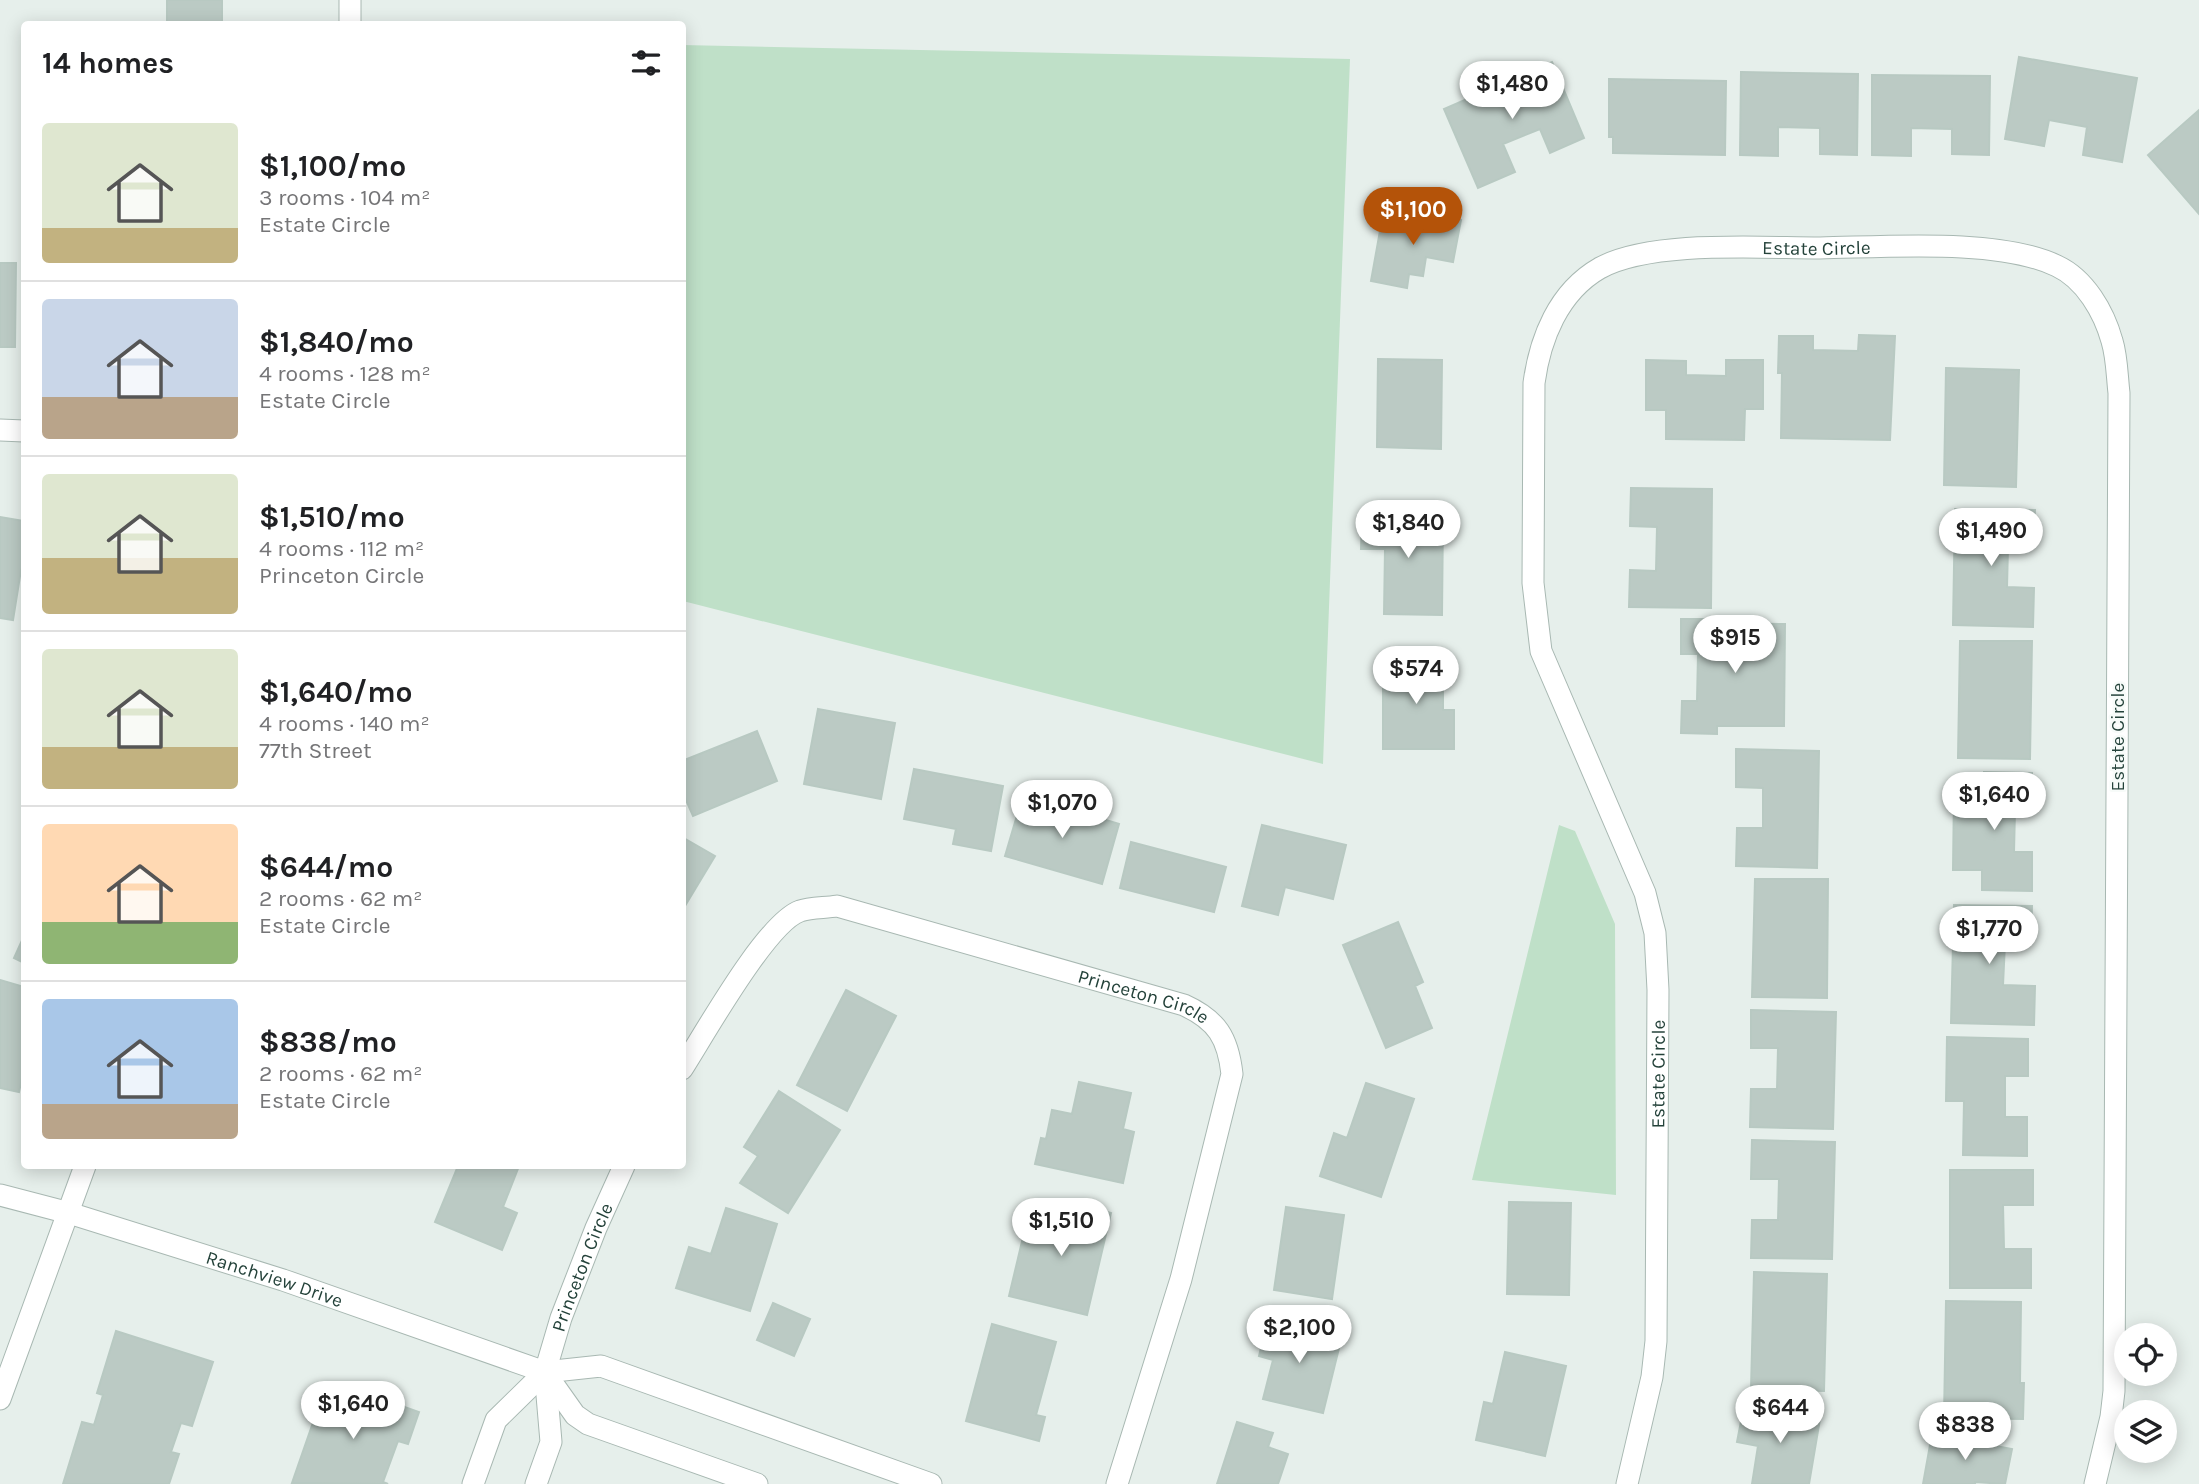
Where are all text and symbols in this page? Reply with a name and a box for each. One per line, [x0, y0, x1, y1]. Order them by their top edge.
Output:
icon: filters [627, 44, 665, 82]
text: 14 homes [42, 45, 174, 81]
pin: $1,480 [1455, 61, 1569, 121]
text: $1,480 [1476, 70, 1548, 97]
text: $1,100/mo [259, 148, 406, 184]
icon: home [98, 151, 182, 235]
text: 3 rooms · 104 m² [259, 184, 430, 211]
pin: $1,100 [1356, 188, 1470, 247]
text: $1,100 [1379, 196, 1447, 223]
text: Estate Circle [259, 211, 391, 238]
street label: Estate Circle [1762, 237, 1871, 260]
text: $1,840/mo [259, 324, 414, 360]
icon: home [98, 327, 182, 411]
text: 4 rooms · 128 m² [259, 360, 431, 387]
text: Estate Circle [259, 387, 391, 414]
text: $1,510/mo [259, 499, 405, 535]
pin: $1,840 [1351, 500, 1465, 560]
icon: home [98, 502, 182, 586]
pin: $1,490 [1934, 508, 2048, 568]
text: $1,840 [1372, 509, 1444, 536]
text: $1,490 [1955, 517, 2027, 544]
text: 4 rooms · 112 m² [259, 535, 424, 562]
text: Princeton Circle [259, 562, 424, 589]
pin: $915 [1694, 616, 1776, 675]
text: $915 [1709, 624, 1761, 651]
pin: $574 [1375, 646, 1457, 706]
text: $574 [1389, 655, 1443, 682]
text: $1,640/mo [259, 674, 413, 710]
icon: home [98, 677, 182, 761]
street label: Estate Circle [2107, 683, 2129, 791]
text: 4 rooms · 140 m² [259, 710, 430, 737]
text: 77th Street [259, 737, 372, 764]
pin: $1,640 [1937, 772, 2051, 832]
pin: $1,070 [1005, 780, 1119, 840]
text: $1,640 [1958, 781, 2030, 808]
text: $1,070 [1027, 789, 1097, 816]
text: $644/mo [259, 849, 393, 885]
icon: home [98, 852, 182, 936]
text: 2 rooms · 62 m² [259, 885, 423, 912]
pin: $1,770 [1932, 906, 2046, 966]
text: Estate Circle [259, 912, 391, 939]
text: $1,770 [1955, 915, 2023, 942]
street label: Princeton Circle [1075, 965, 1213, 1029]
street label: Estate Circle [1647, 1020, 1670, 1129]
text: $838/mo [259, 1024, 397, 1060]
icon: home [98, 1027, 182, 1111]
text: 2 rooms · 62 m² [259, 1060, 423, 1087]
text: Estate Circle [259, 1087, 391, 1114]
pin: $1,510 [1004, 1198, 1118, 1258]
street label: Princeton Circle [548, 1200, 618, 1334]
text: $1,510 [1028, 1207, 1094, 1234]
street label: Ranchview Drive [203, 1247, 345, 1312]
pin: $2,100 [1242, 1306, 1356, 1365]
text: $2,100 [1263, 1314, 1335, 1341]
map controls [2114, 1323, 2177, 1463]
button: locate [2114, 1323, 2177, 1386]
pin: $1,640 [296, 1382, 410, 1441]
pin: $644 [1739, 1386, 1821, 1445]
text: $1,640 [317, 1390, 389, 1417]
text: $644 [1751, 1394, 1809, 1421]
button: layers [2114, 1400, 2177, 1463]
pin: $838 [1924, 1402, 2006, 1462]
text: $838 [1935, 1411, 1995, 1438]

